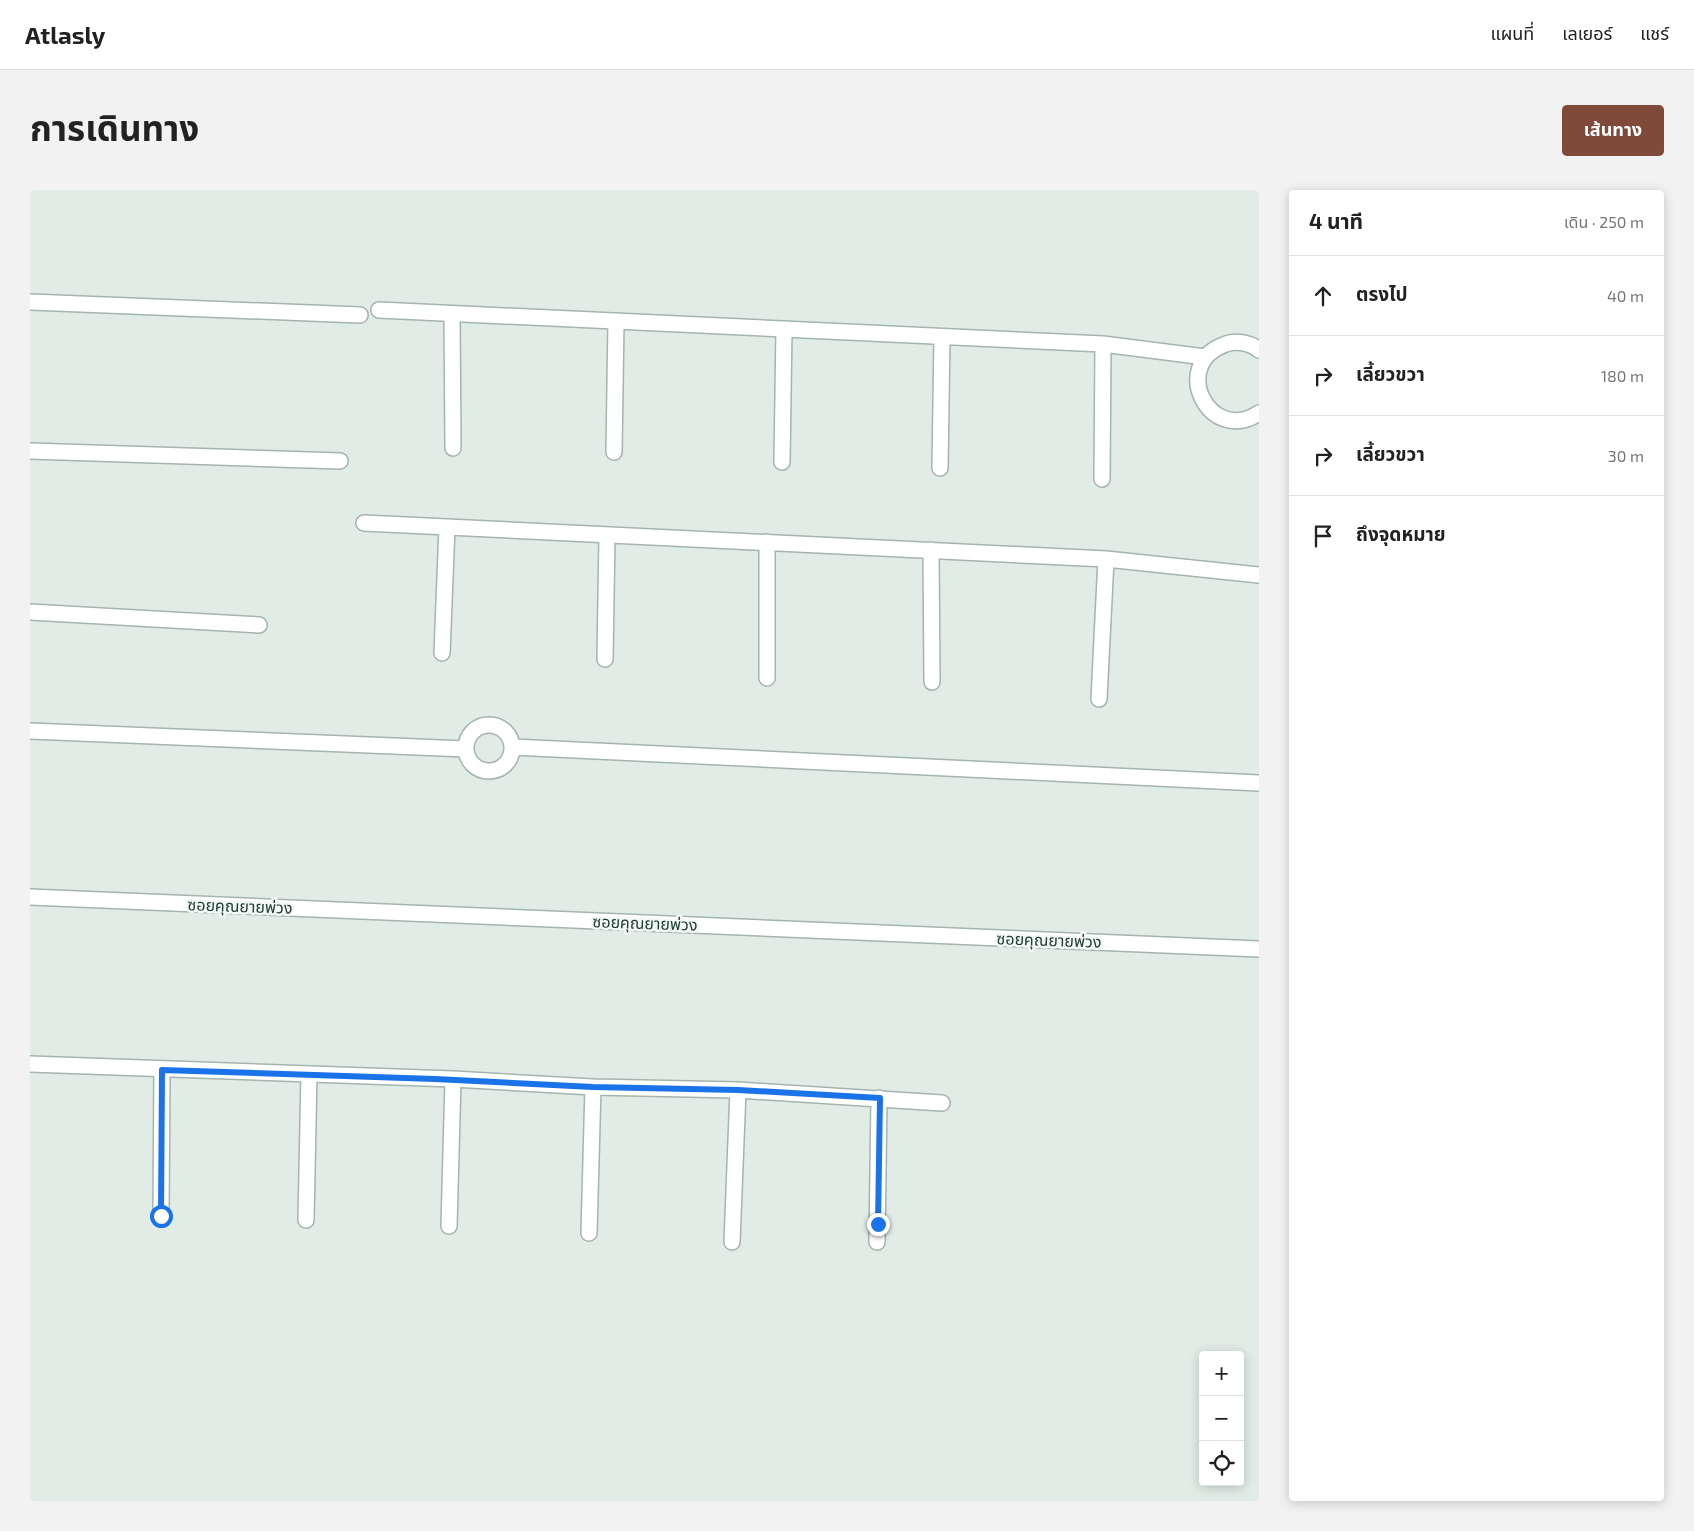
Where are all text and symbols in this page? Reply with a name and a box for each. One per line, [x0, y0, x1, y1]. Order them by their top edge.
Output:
text: Atlasly [25, 20, 105, 49]
text: แผนที่ [1490, 22, 1534, 44]
text: เลเยอร์ [1562, 22, 1612, 44]
text: แชร์ [1640, 22, 1669, 44]
button: เส้นทาง [1562, 105, 1664, 156]
text: การเดินทาง [30, 106, 199, 148]
text: 4 นาที [1309, 208, 1363, 233]
text: เดิน · 250 m [1564, 212, 1644, 231]
icon: ahead [1309, 282, 1337, 310]
text: ตรงไป [1356, 282, 1408, 305]
text: 40 m [1607, 286, 1644, 305]
icon: right [1309, 362, 1337, 390]
text: เลี้ยวขวา [1356, 362, 1425, 385]
text: 180 m [1601, 366, 1644, 385]
icon: right [1309, 442, 1337, 470]
text: เลี้ยวขวา [1356, 442, 1425, 465]
text: 30 m [1608, 446, 1644, 465]
icon: arrive [1309, 522, 1337, 550]
text: ถึงจุดหมาย [1356, 522, 1446, 545]
street label: ซอยคุณยายพ่วง [187, 894, 293, 918]
street label: ซอยคุณยายพ่วง [592, 911, 698, 935]
street label: ซอยคุณยายพ่วง [996, 928, 1102, 952]
route start [150, 1205, 173, 1228]
route end [867, 1213, 890, 1236]
map controls [1199, 1351, 1244, 1486]
button: + [1199, 1351, 1244, 1396]
button: − [1199, 1396, 1244, 1441]
button: locate [1199, 1441, 1244, 1486]

